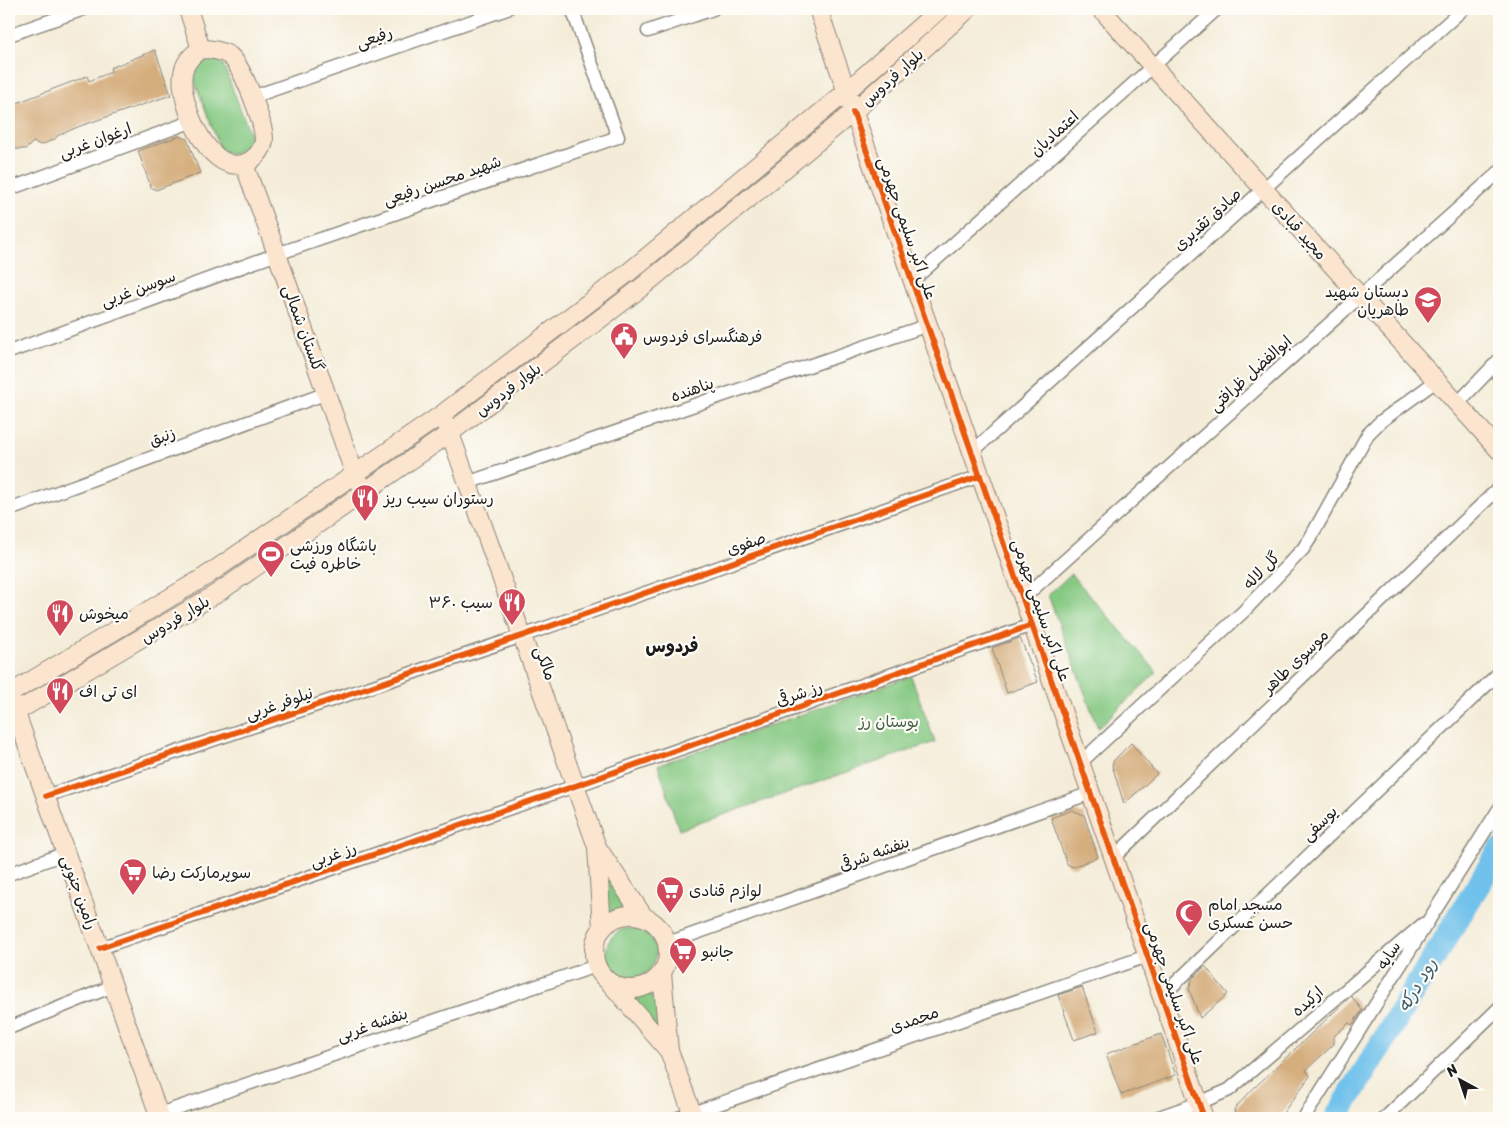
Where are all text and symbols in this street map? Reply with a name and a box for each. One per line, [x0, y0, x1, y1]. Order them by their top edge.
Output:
street label: رفیعی [352, 18, 396, 57]
street label: بلوار فردوس [854, 41, 931, 114]
street label: اعتمادیان [1023, 103, 1086, 164]
street label: ارغوان غربی [55, 114, 136, 167]
street label: شهید محسن رفیعی [379, 147, 505, 214]
street label: علی اکبر سلیمی جهرمی [869, 153, 946, 304]
street label: صادق تقدیری [1166, 180, 1248, 258]
street label: مجید قبادی [1265, 194, 1335, 267]
street label: سوسن غربی [96, 261, 180, 316]
place label: دبستان شهید طاهریان [1325, 277, 1409, 324]
street label: گلستان شمالی [274, 280, 333, 376]
school or university icon: دبستان شهید طاهریان [1413, 285, 1443, 324]
public building icon: فرهنگسرای فردوس [609, 321, 639, 360]
place label: فرهنگسرای فردوس [643, 322, 762, 351]
street label: ابوالفضل ظرافتی [1202, 328, 1299, 419]
street label: بلوار فردوس [469, 355, 548, 424]
street label: پناهنده [666, 369, 718, 410]
street label: زنبق [145, 418, 180, 455]
restaurant icon: رستوران سیب ریز [350, 483, 380, 522]
place label: رستوران سیب ریز [382, 484, 494, 513]
street label: صفوی [723, 523, 770, 564]
place label: باشگاه ورزشی خاطره فیت [290, 531, 377, 578]
street label: علی اکبر سلیمی جهرمی [1003, 535, 1080, 686]
sports icon: باشگاه ورزشی خاطره فیت [256, 539, 286, 578]
street label: گل لاله [1235, 544, 1288, 597]
street label: بلوار فردوس [135, 587, 216, 652]
restaurant icon: سیب ۳۶۰ [497, 587, 527, 626]
place label: سیب ۳۶۰ [428, 588, 493, 617]
restaurant icon: میخوش [45, 598, 75, 637]
place label: میخوش [79, 599, 129, 628]
street label: موسوی طاهر [1253, 622, 1336, 703]
district label: فردوس [646, 630, 698, 662]
street label: مالکی [526, 642, 565, 685]
street label: رز شرقی [772, 672, 826, 715]
restaurant icon: ای تی اف [45, 676, 75, 715]
place label: ای تی اف [79, 677, 137, 706]
street label: نیلوفر غربی [241, 678, 317, 729]
park label: بوستان رز [857, 707, 919, 736]
street label: یوسفی [1294, 798, 1345, 849]
street label: بنفشه شرقی [835, 827, 914, 880]
street label: رز غربی [306, 833, 360, 876]
street label: رامین جنوبی [53, 851, 107, 934]
supermarket icon: سوپرمارکت رضا [118, 857, 148, 896]
place label: سوپرمارکت رضا [152, 858, 251, 887]
supermarket icon: لوازم قنادی [655, 875, 685, 914]
place label: لوازم قنادی [689, 876, 762, 905]
place label: مسجد امام حسن عسکری [1208, 890, 1293, 937]
mosque icon: مسجد امام حسن عسکری [1174, 898, 1204, 937]
street label: علی اکبر سلیمی جهرمی [1136, 918, 1213, 1069]
street label: سایه [1368, 935, 1409, 976]
supermarket icon: جانبو [668, 936, 698, 975]
place label: جانبو [700, 937, 734, 966]
water label: رود درکه [1388, 952, 1446, 1018]
street label: ارکیده [1284, 979, 1330, 1024]
street label: محمدی [885, 998, 943, 1041]
street label: بنفشه غربی [333, 999, 412, 1050]
north arrow [1436, 1054, 1486, 1104]
text: N [1439, 1058, 1464, 1084]

